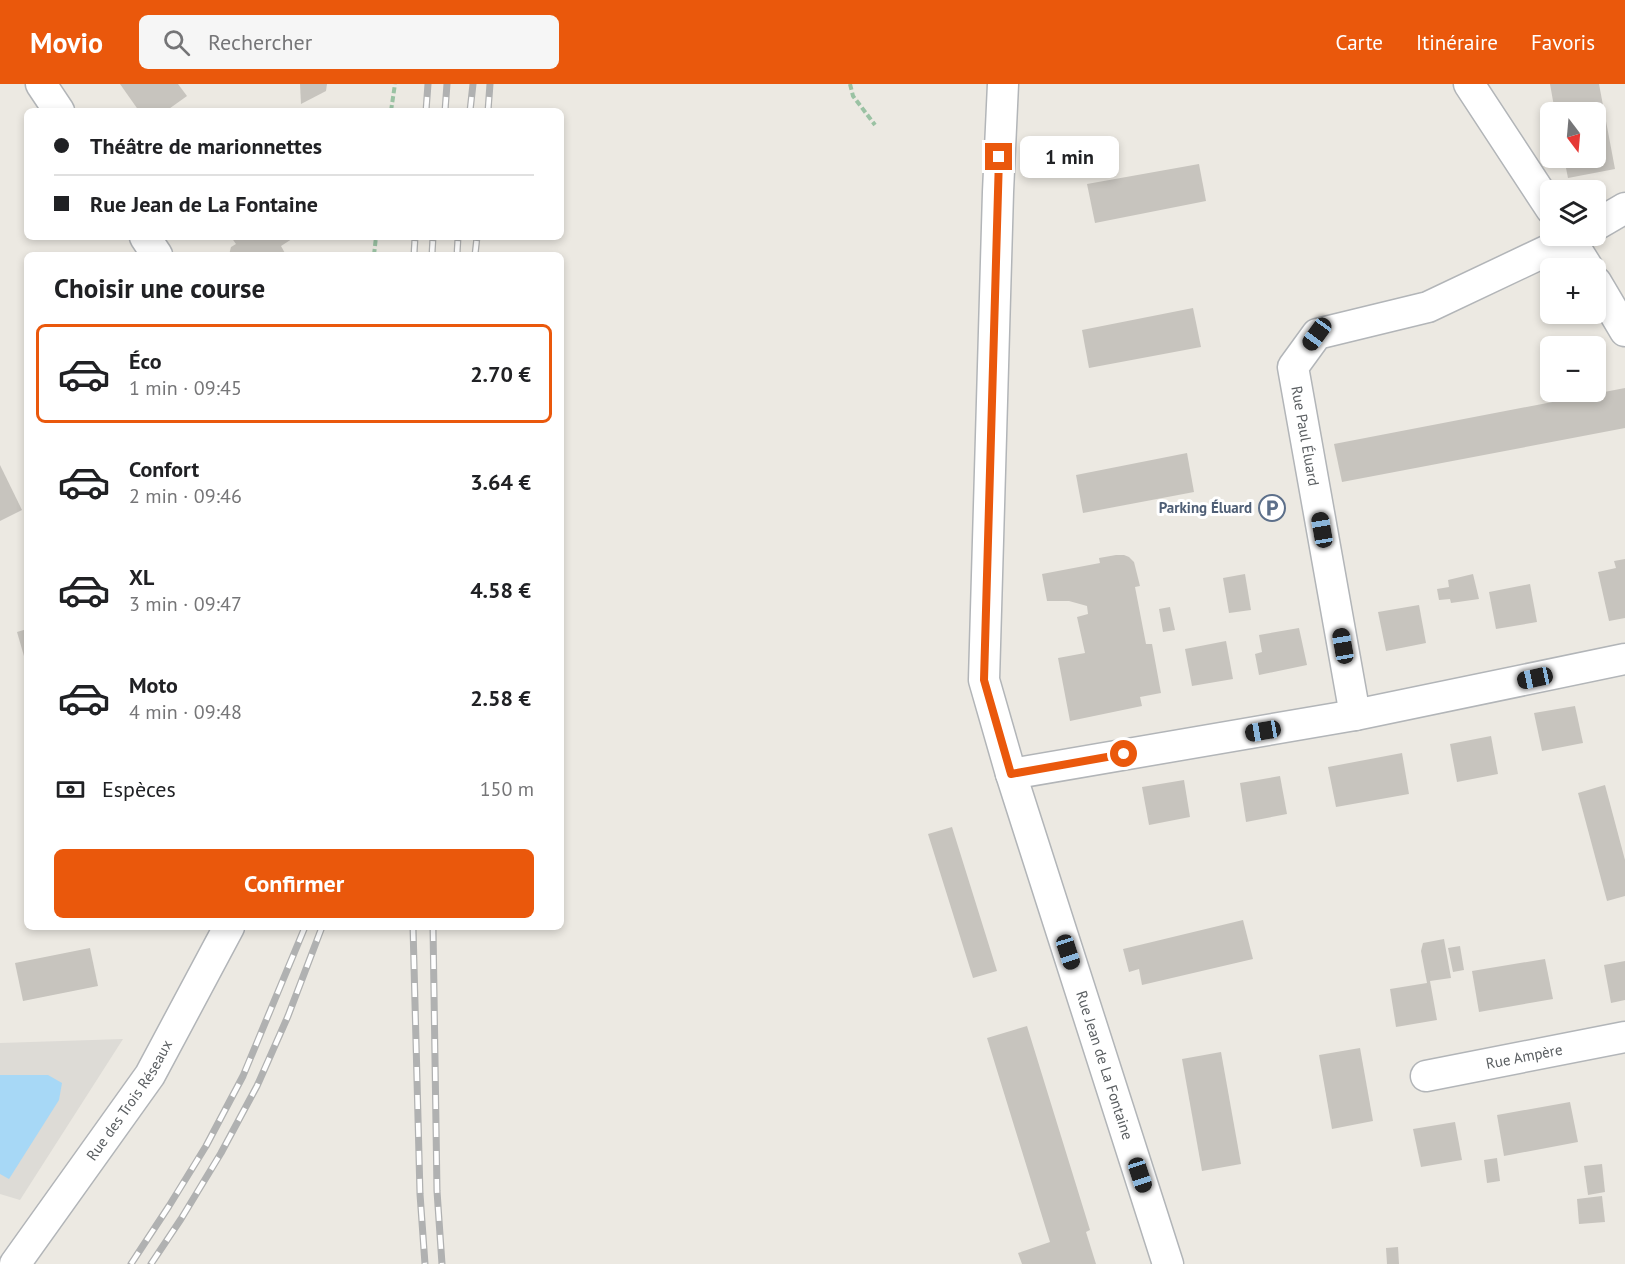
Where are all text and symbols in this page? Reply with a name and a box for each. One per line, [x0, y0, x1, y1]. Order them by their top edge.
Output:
search box [139, 15, 559, 69]
text: Movio [30, 24, 103, 61]
icon: search [160, 26, 193, 59]
text: Rechercher [208, 28, 312, 56]
text: Carte [1336, 29, 1383, 56]
text: Itinéraire [1416, 29, 1498, 56]
text: Favoris [1531, 29, 1595, 56]
north arrow [1540, 102, 1606, 168]
map controls [1540, 102, 1606, 402]
text: Théâtre de marionnettes [90, 132, 322, 160]
callout: 1 min [1020, 136, 1119, 178]
route end [985, 143, 1012, 170]
text: 1 min [1045, 144, 1094, 170]
button: layers [1540, 180, 1606, 246]
text: Rue Jean de La Fontaine [90, 190, 318, 218]
button: + [1540, 258, 1606, 324]
text: Choisir une course [54, 271, 265, 305]
car [1299, 314, 1335, 354]
button: − [1540, 336, 1606, 402]
icon: car [57, 347, 111, 401]
text: Éco [129, 347, 161, 375]
text: 2.70 € [470, 360, 531, 388]
text: 1 min · 09:45 [129, 375, 242, 401]
street label: Rue Paul Éluard [1287, 384, 1324, 487]
icon: car [57, 455, 111, 509]
text: Confort [129, 455, 199, 483]
text: 3.64 € [470, 468, 531, 496]
text: 2 min · 09:46 [129, 483, 242, 509]
parking icon: Parking Éluard [1257, 493, 1287, 523]
place label: Parking Éluard [1159, 498, 1252, 517]
car [1310, 511, 1334, 549]
icon: car [57, 563, 111, 617]
text: XL [129, 563, 154, 591]
text: 4.58 € [470, 576, 531, 604]
text: 3 min · 09:47 [129, 591, 242, 617]
car [1331, 627, 1355, 665]
car [1516, 665, 1554, 691]
icon: car [57, 671, 111, 725]
text: Moto [129, 671, 178, 699]
text: 2.58 € [470, 684, 531, 712]
text: 4 min · 09:48 [129, 699, 242, 725]
car [1244, 719, 1282, 743]
route start [1110, 740, 1137, 767]
icon: cash [54, 773, 87, 806]
text: Espèces [102, 775, 176, 803]
text: 150 m [480, 776, 534, 802]
button: Confirmer [54, 849, 534, 918]
car [1054, 932, 1082, 972]
street label: Rue Jean de La Fontaine [1072, 988, 1138, 1142]
street label: Rue des Trois Réseaux [82, 1036, 176, 1164]
street label: Rue Ampère [1484, 1040, 1564, 1073]
car [1126, 1155, 1154, 1195]

